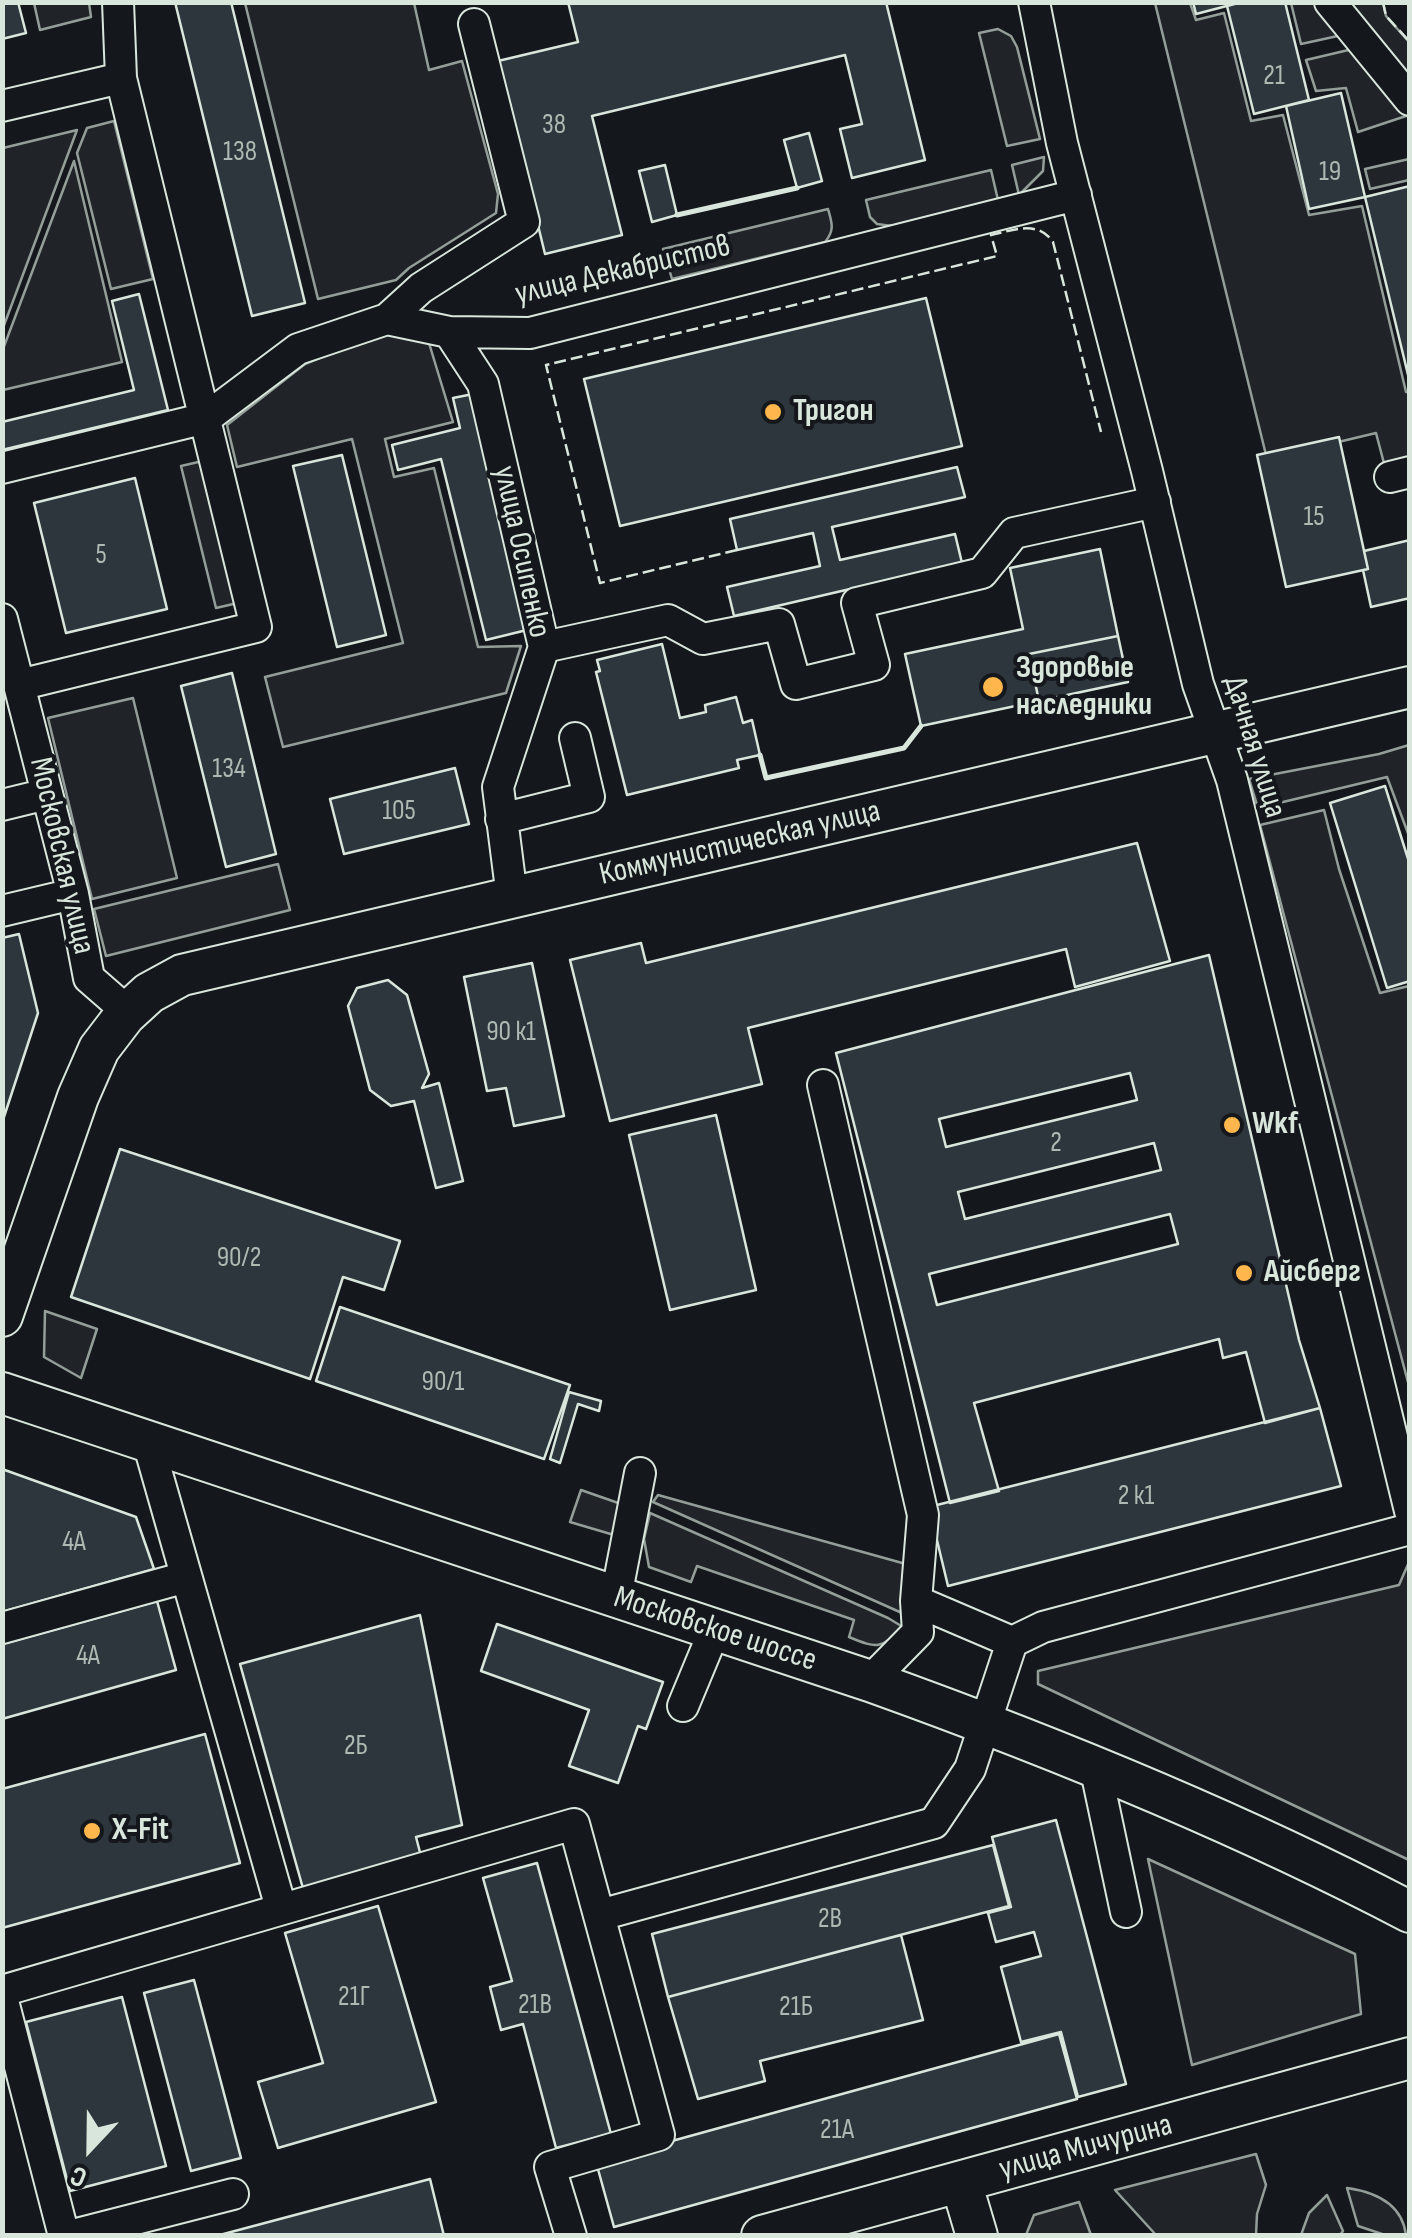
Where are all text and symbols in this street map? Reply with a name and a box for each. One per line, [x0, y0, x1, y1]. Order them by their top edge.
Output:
house number: 21 [1263, 60, 1285, 94]
house number: 38 [542, 109, 566, 143]
house number: 138 [223, 136, 257, 170]
house number: 19 [1319, 156, 1341, 190]
street label: улица Декабристов [512, 228, 734, 314]
place label: Тригон [793, 393, 873, 431]
marker: Тригон [762, 401, 784, 423]
street label: улица Осипенко [484, 463, 558, 641]
house number: 15 [1303, 501, 1325, 535]
house number: 5 [95, 539, 107, 573]
place label: Здоровые наследники [1016, 650, 1152, 725]
street label: Дачная улица [1214, 671, 1294, 823]
marker: Здоровые наследники [980, 674, 1006, 700]
house number: 134 [212, 753, 246, 787]
street label: Московская улица [20, 754, 102, 958]
street label: Коммунистическая улица [596, 793, 884, 895]
house number: 105 [382, 795, 416, 829]
house number: 90 к1 [486, 1016, 536, 1050]
place label: Wkf [1252, 1106, 1298, 1144]
marker: Wkf [1221, 1114, 1243, 1136]
house number: 2 [1050, 1127, 1062, 1161]
house number: 90/2 [217, 1242, 261, 1276]
place label: Айсберг [1264, 1254, 1361, 1292]
marker: Айсберг [1233, 1262, 1255, 1284]
house number: 90/1 [422, 1366, 464, 1400]
house number: 2 к1 [1118, 1480, 1154, 1514]
house number: 4А [62, 1526, 86, 1560]
street label: Московское шоссе [609, 1579, 821, 1681]
house number: 4А [76, 1640, 100, 1674]
house number: 2Б [344, 1730, 368, 1764]
place label: X-Fit [112, 1812, 169, 1850]
marker: X-Fit [81, 1820, 103, 1842]
house number: 2В [818, 1903, 842, 1937]
house number: 21Г [338, 1981, 370, 2015]
house number: 21В [518, 1989, 552, 2023]
house number: 21Б [779, 1991, 813, 2025]
north arrow [40, 2098, 140, 2198]
street label: улица Мичурина [995, 2106, 1177, 2190]
house number: 21А [820, 2114, 854, 2148]
text: С [66, 2158, 91, 2194]

